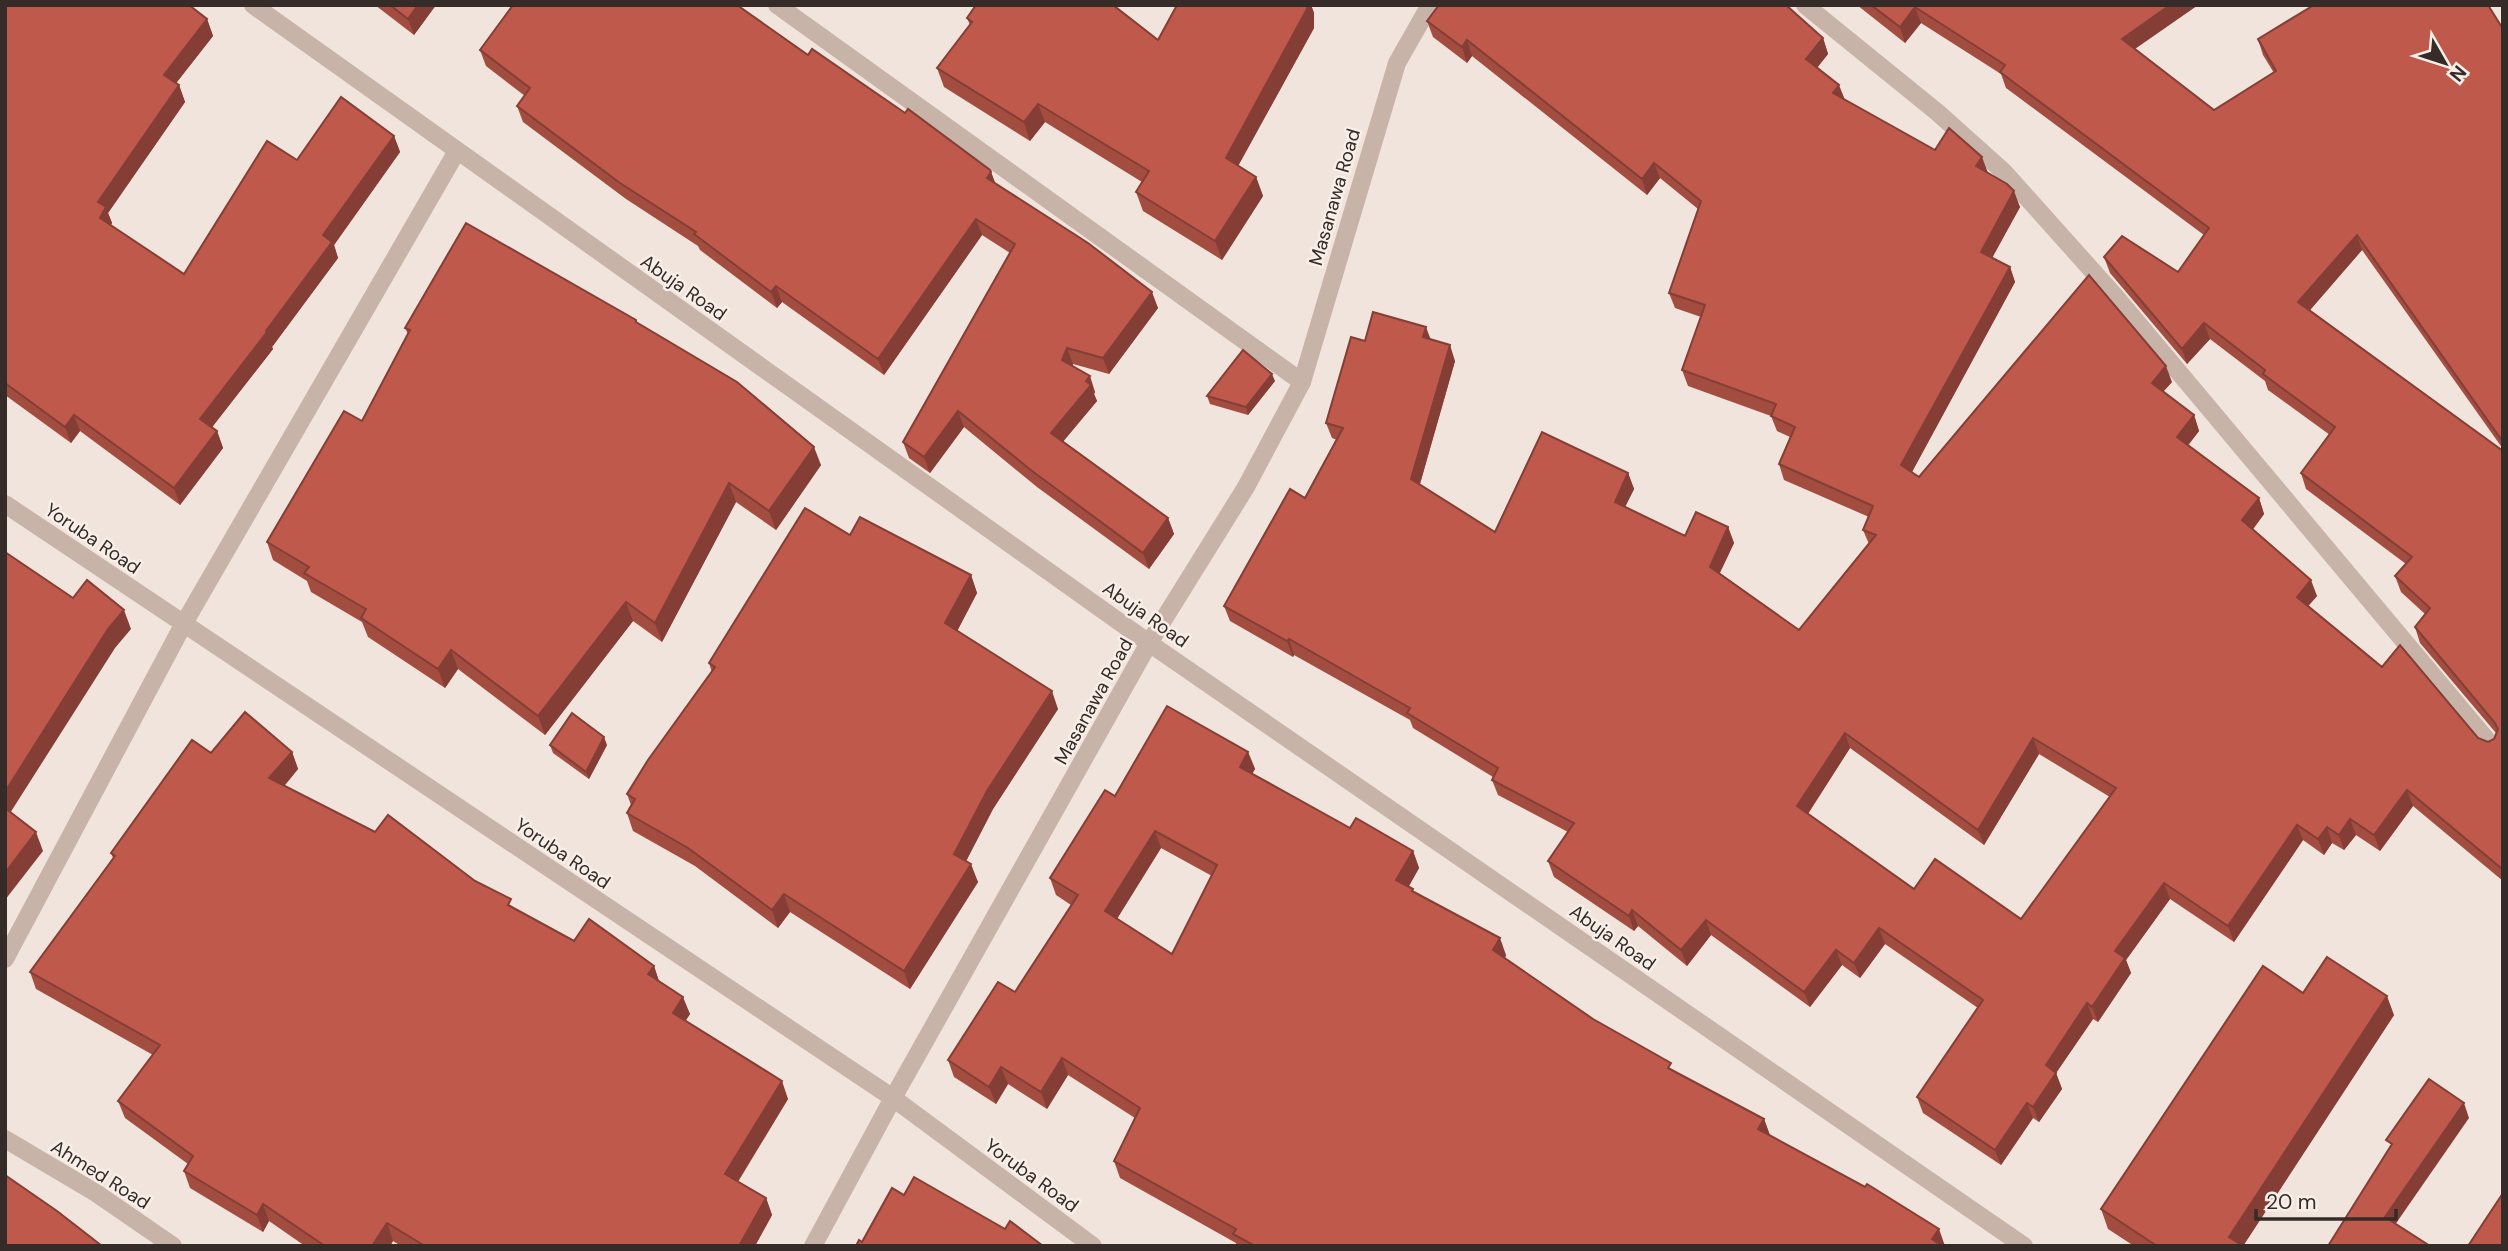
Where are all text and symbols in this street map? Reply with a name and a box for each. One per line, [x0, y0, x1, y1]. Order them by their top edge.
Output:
north arrow [2410, 28, 2480, 98]
text: N [2444, 60, 2472, 87]
street label: Masanawa Road [1303, 126, 1366, 268]
street label: Abuja Road [636, 249, 732, 326]
street label: Yoruba Road [40, 497, 145, 580]
street label: Abuja Road [1098, 576, 1194, 653]
street label: Masanawa Road [1048, 634, 1139, 769]
street label: Yoruba Road [510, 812, 615, 895]
street label: Abuja Road [1565, 899, 1661, 976]
street label: Yoruba Road [980, 1133, 1084, 1218]
street label: Ahmed Road [46, 1134, 155, 1215]
scale bar [2256, 1178, 2396, 1222]
text: 20 m [2266, 1188, 2317, 1216]

